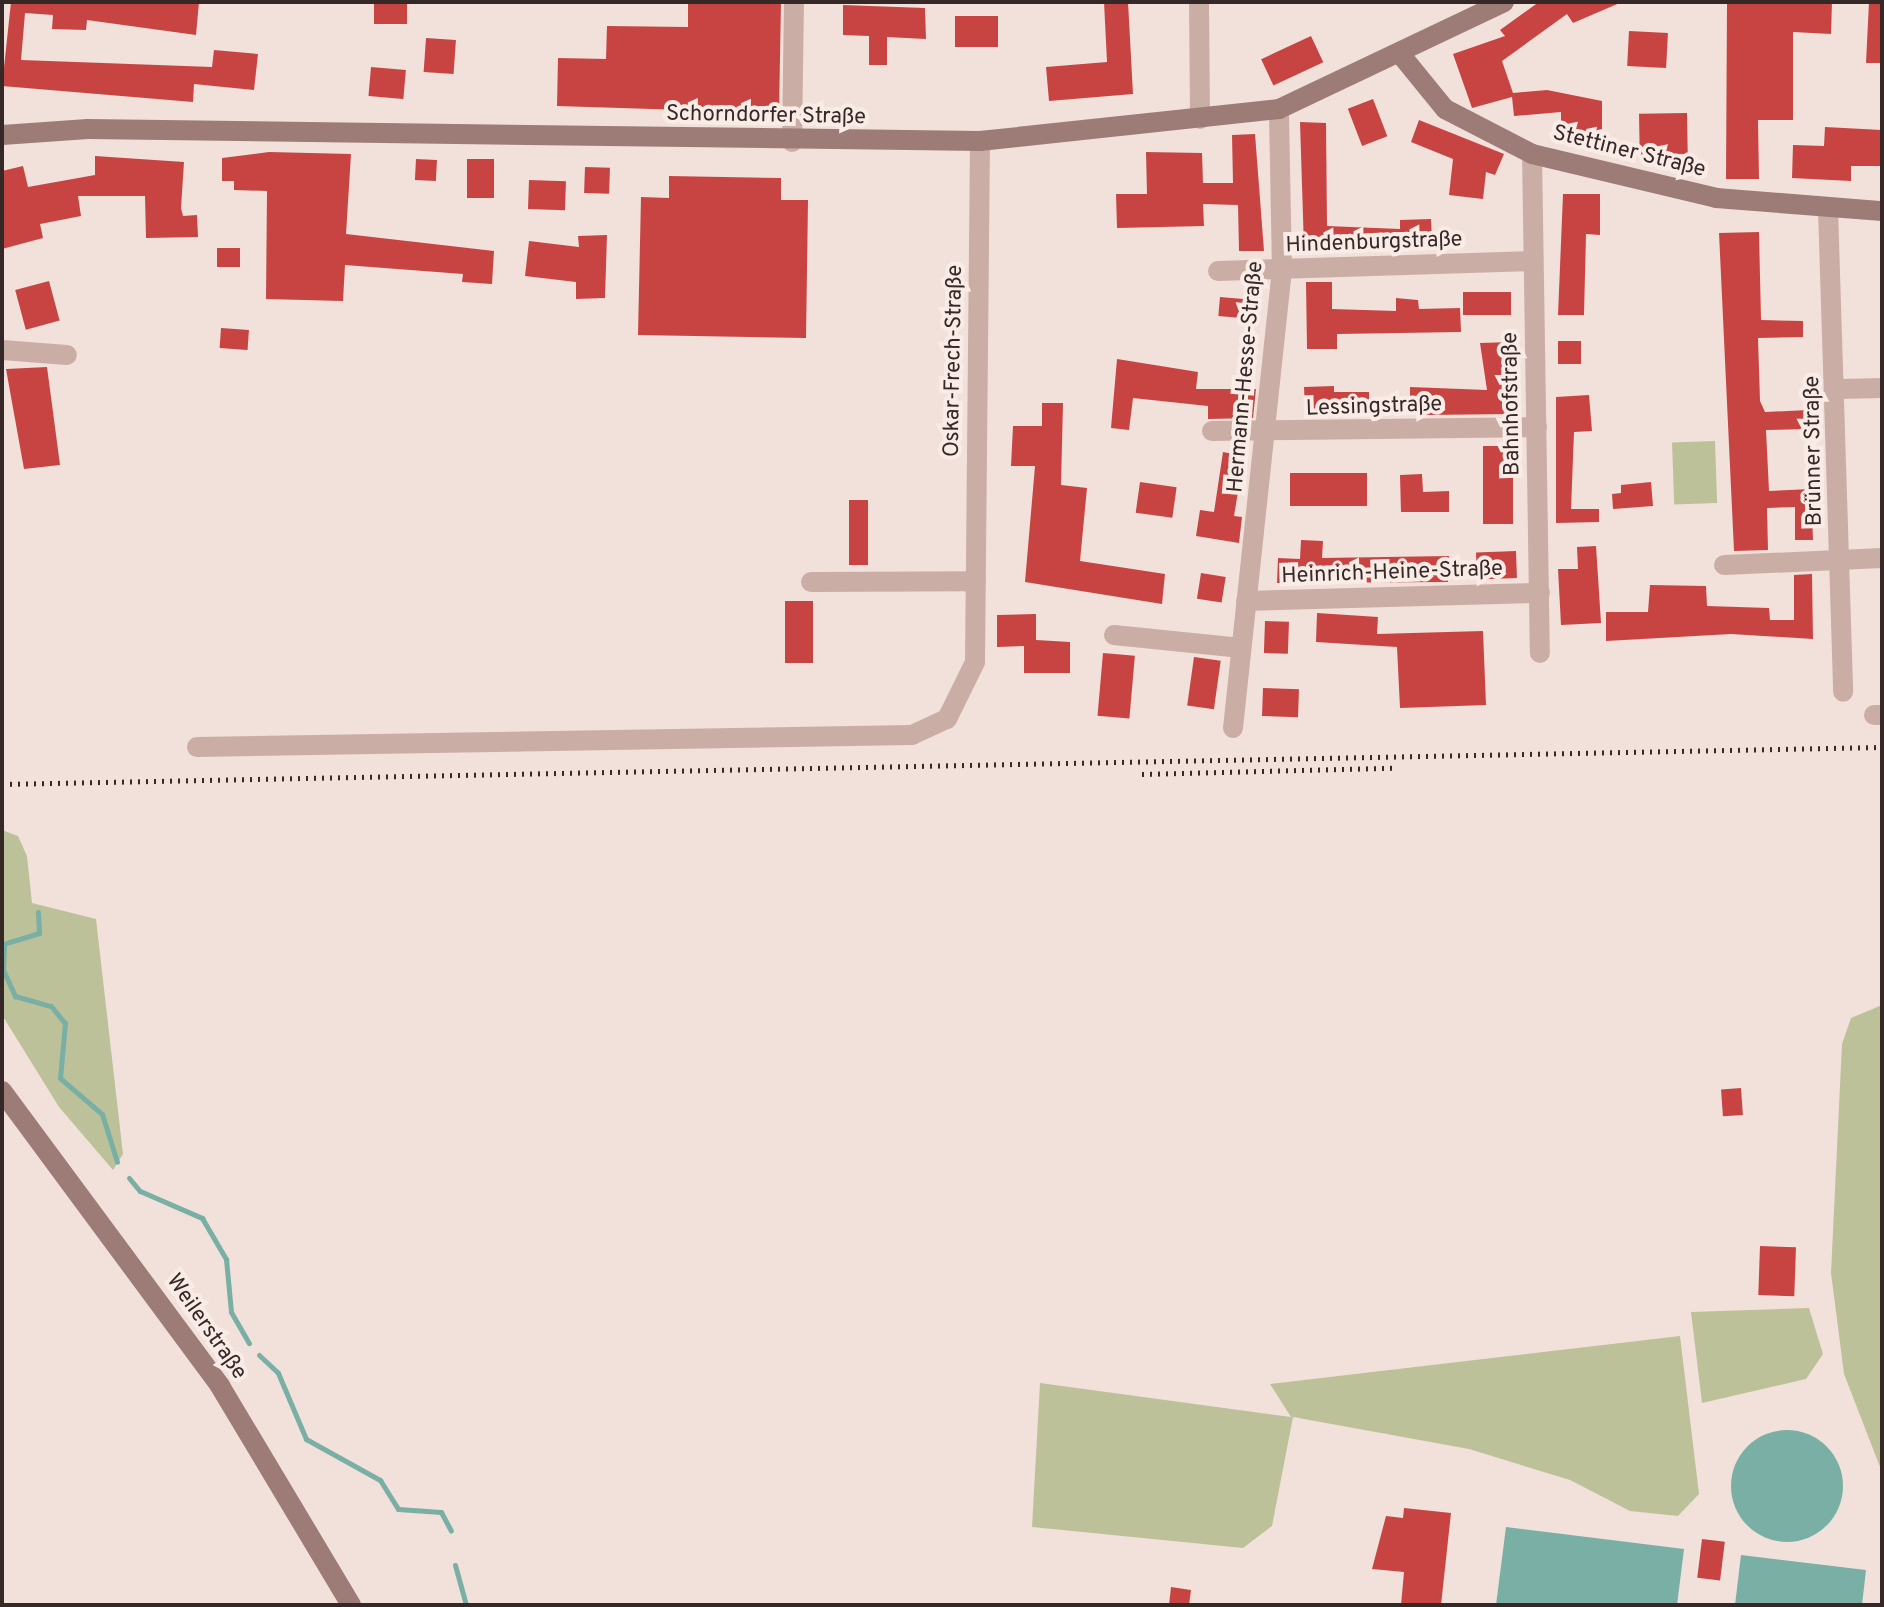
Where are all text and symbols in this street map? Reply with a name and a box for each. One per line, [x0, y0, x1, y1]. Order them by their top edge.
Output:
street label: Schorndorfer Straße [666, 101, 866, 131]
street label: Stettiner Straße [1550, 120, 1708, 184]
street label: Hindenburgstraße [1285, 227, 1463, 259]
street label: Hermann-Hesse-Straße [1223, 260, 1269, 494]
street label: Oskar-Frech-Straße [939, 265, 969, 457]
street label: Bahnhofstraße [1498, 332, 1526, 476]
street label: Brünner Straße [1799, 375, 1829, 527]
street label: Lessingstraße [1305, 391, 1443, 423]
street label: Heinrich-Heine-Straße [1281, 556, 1503, 590]
street label: Weilerstraße [160, 1269, 252, 1385]

